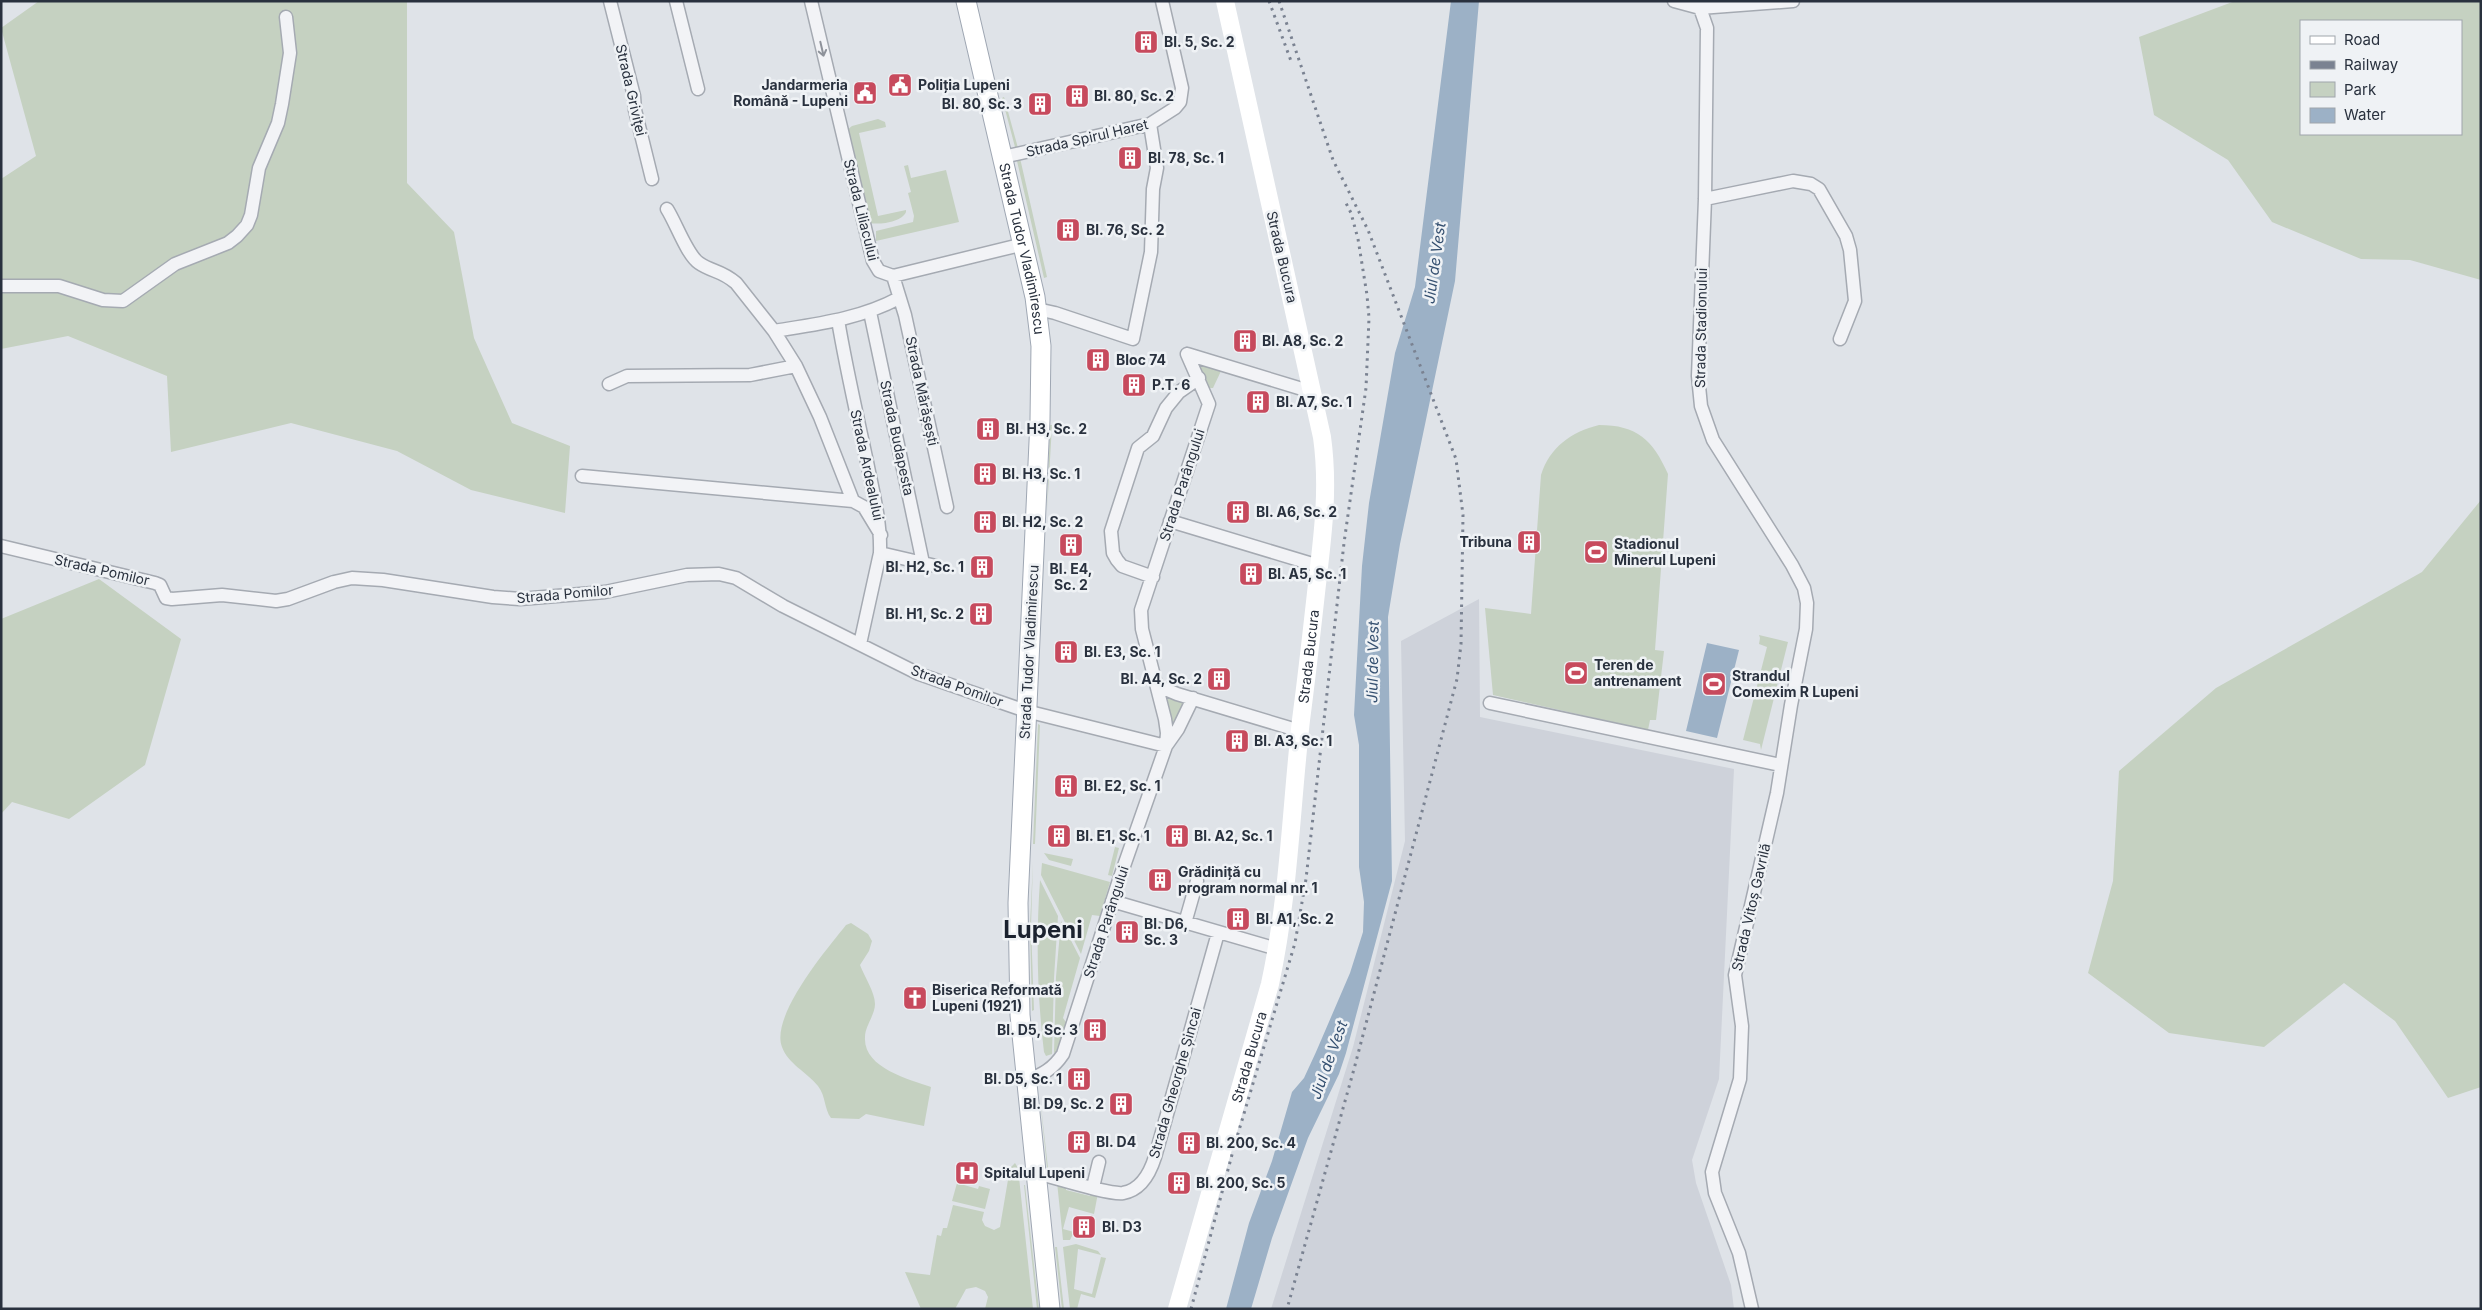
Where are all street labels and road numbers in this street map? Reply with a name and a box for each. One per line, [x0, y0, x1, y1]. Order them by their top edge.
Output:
street label: Strada Griviţei [613, 42, 650, 137]
street label: Strada Spirul Haret [1024, 115, 1150, 160]
street label: Strada Liliacului [841, 157, 882, 263]
street label: Strada Tudor Vladimirescu [996, 161, 1049, 335]
street label: Strada Bucura [1264, 209, 1301, 305]
street label: Strada Stadionului [1691, 268, 1710, 388]
street label: Strada Mărășești [902, 335, 942, 447]
street label: Strada Budapesta [877, 379, 918, 497]
street label: Strada Ardealului [847, 408, 888, 522]
street label: Strada Parângului [1155, 426, 1208, 543]
street label: Strada Pomilor [53, 550, 151, 589]
street label: Strada Tudor Vladimirescu [1015, 564, 1042, 740]
street label: Strada Pomilor [516, 581, 614, 606]
street label: Strada Bucura [1294, 609, 1322, 704]
street label: Strada Pomilor [909, 661, 1006, 710]
street label: Strada Vitoș Gavrilă [1728, 841, 1774, 973]
street label: Strada Parângului [1079, 863, 1132, 980]
street label: Strada Gheorghe Șincai [1145, 1005, 1205, 1161]
street label: Strada Bucura [1227, 1009, 1270, 1105]

